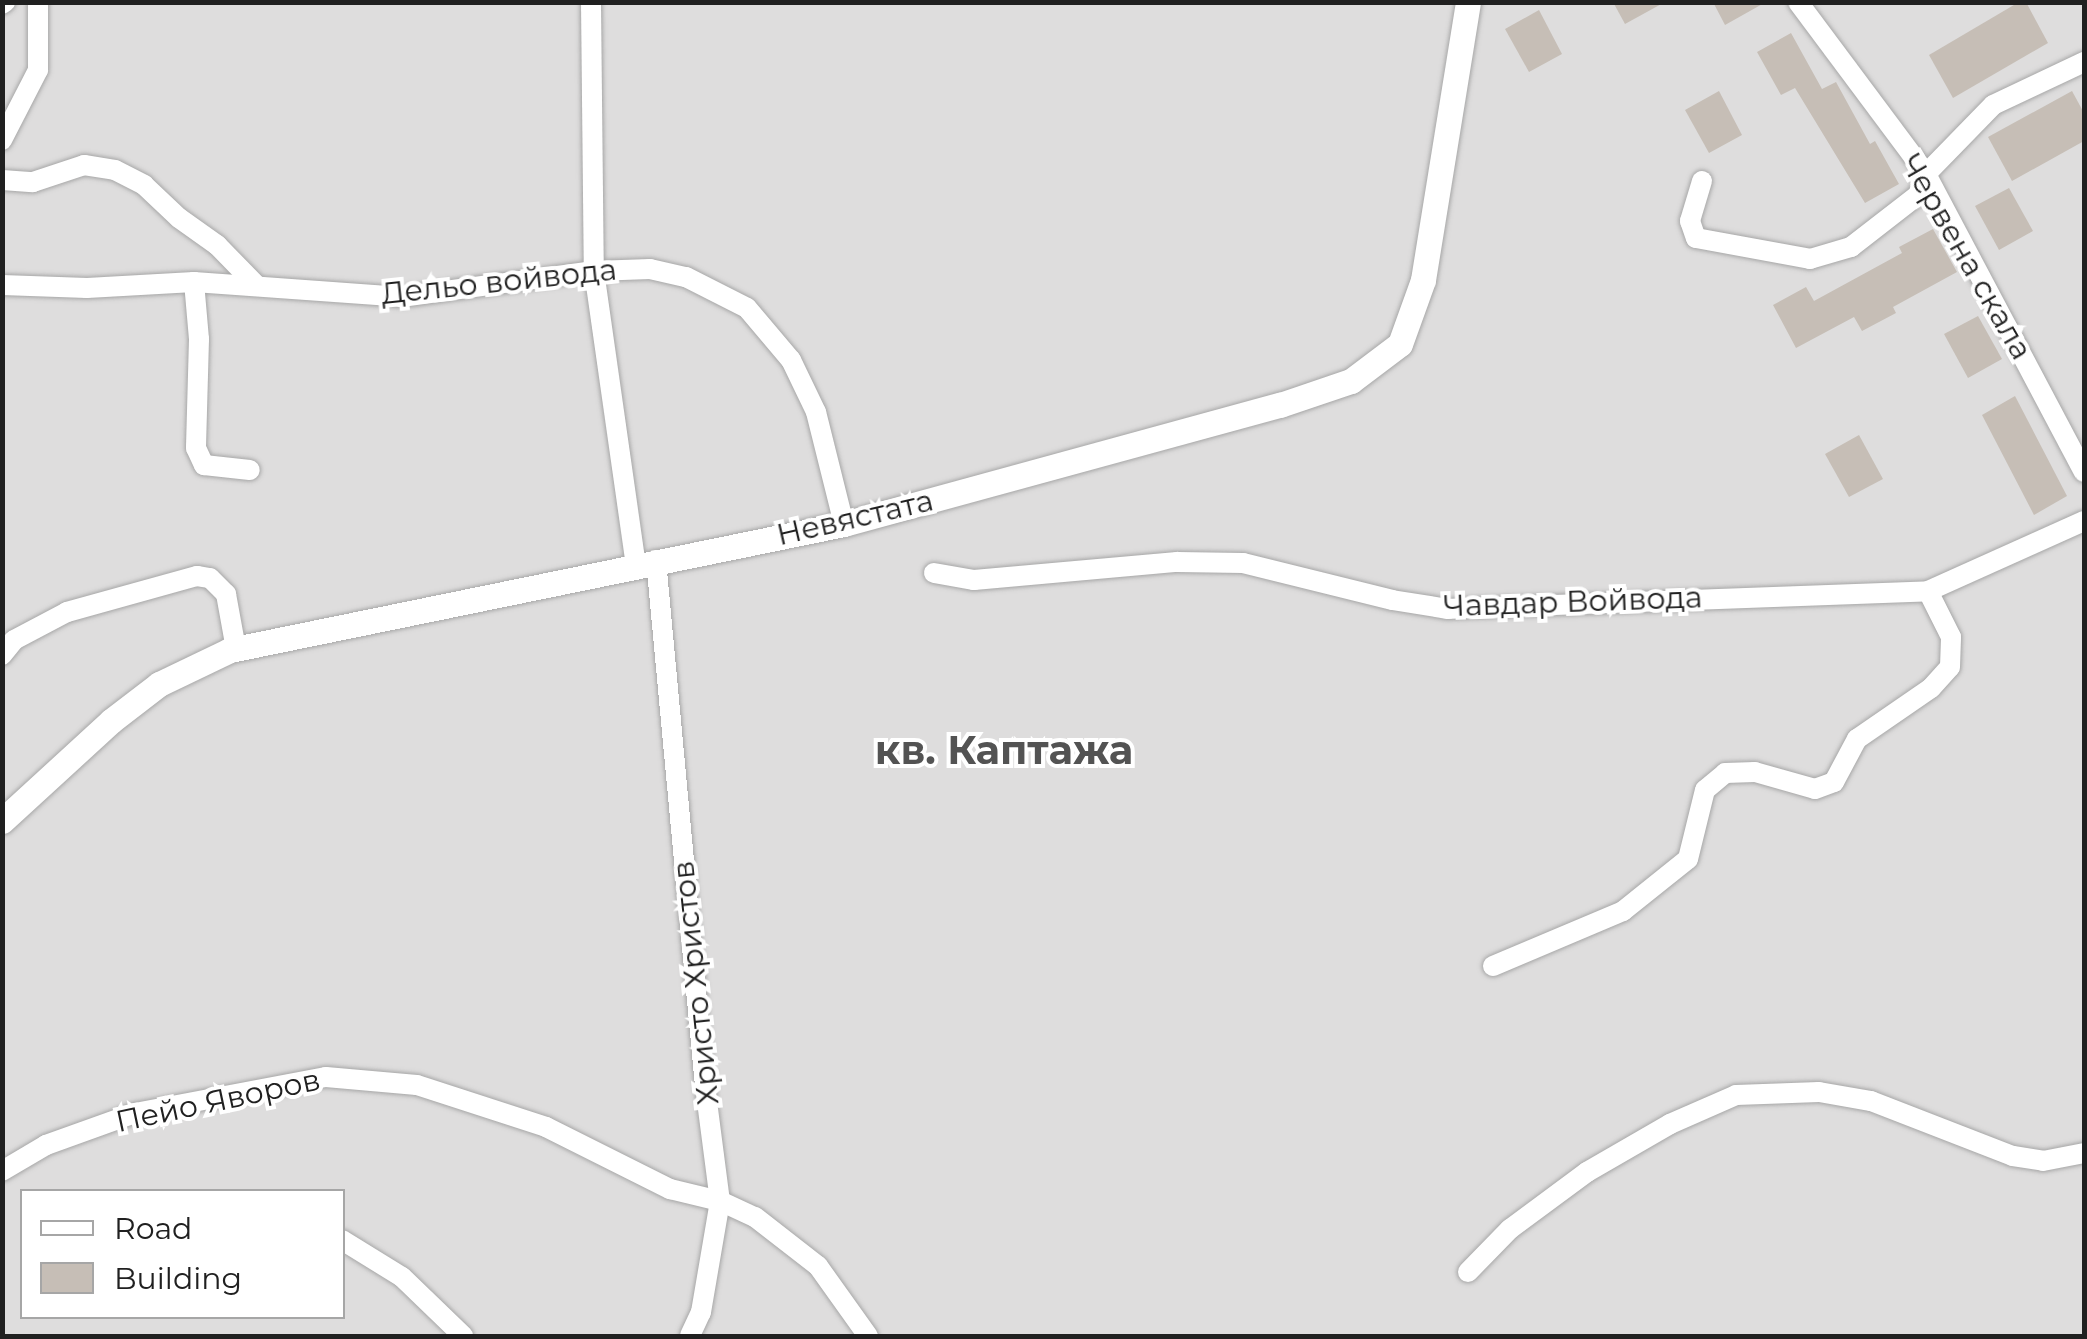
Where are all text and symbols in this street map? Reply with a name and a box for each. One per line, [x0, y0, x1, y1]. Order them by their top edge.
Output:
street label: Червена скала [1893, 148, 2039, 366]
street label: Дельо войвода [379, 252, 619, 312]
street label: Невястата [773, 483, 937, 553]
street label: Чавдар Войвода [1443, 579, 1703, 625]
district label: кв. Каптажа [875, 726, 1133, 774]
street label: Христо Христов [665, 859, 727, 1107]
street label: Пейо Яворов [113, 1062, 323, 1140]
legend [20, 1189, 345, 1319]
text: Road [114, 1210, 192, 1247]
text: Building [114, 1260, 242, 1297]

